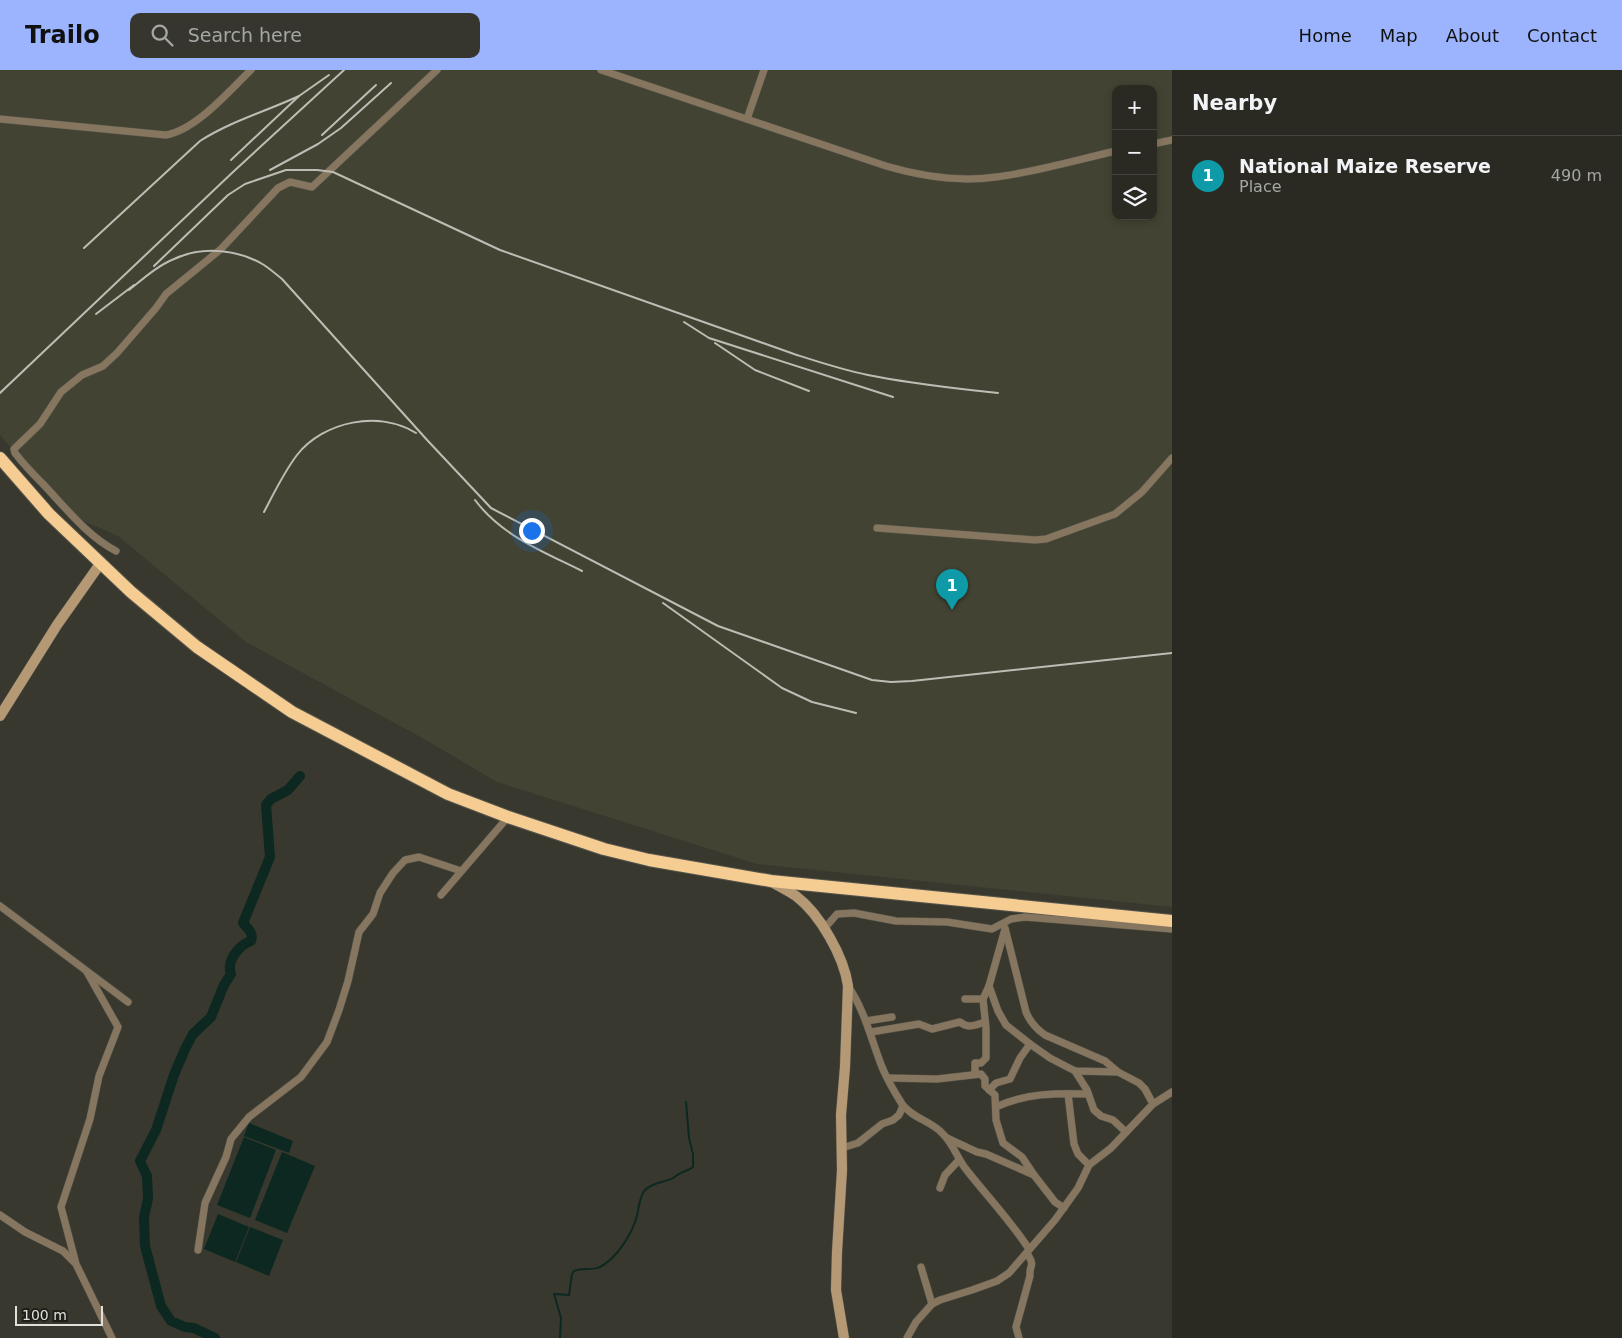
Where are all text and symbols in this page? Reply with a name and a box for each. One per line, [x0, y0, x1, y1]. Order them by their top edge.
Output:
search box [130, 13, 480, 58]
text: Trailo [25, 21, 100, 49]
icon: search [148, 21, 176, 49]
text: Search here [188, 24, 302, 46]
text: Home [1299, 25, 1352, 46]
text: Map [1380, 25, 1418, 46]
text: About [1446, 25, 1499, 46]
text: Contact [1527, 25, 1597, 46]
map controls [1112, 85, 1157, 220]
button: + [1112, 85, 1157, 130]
text: Nearby [1192, 91, 1277, 115]
button: − [1112, 130, 1157, 175]
text: National Maize Reserve [1239, 155, 1491, 177]
text: 1 [1202, 166, 1214, 185]
text: 490 m [1551, 166, 1602, 185]
button: layers [1112, 175, 1157, 220]
text: Place [1239, 177, 1282, 196]
your location [519, 518, 545, 544]
pin: 1 [936, 569, 968, 610]
scale bar [15, 1303, 102, 1326]
text: 100 m [22, 1307, 67, 1323]

